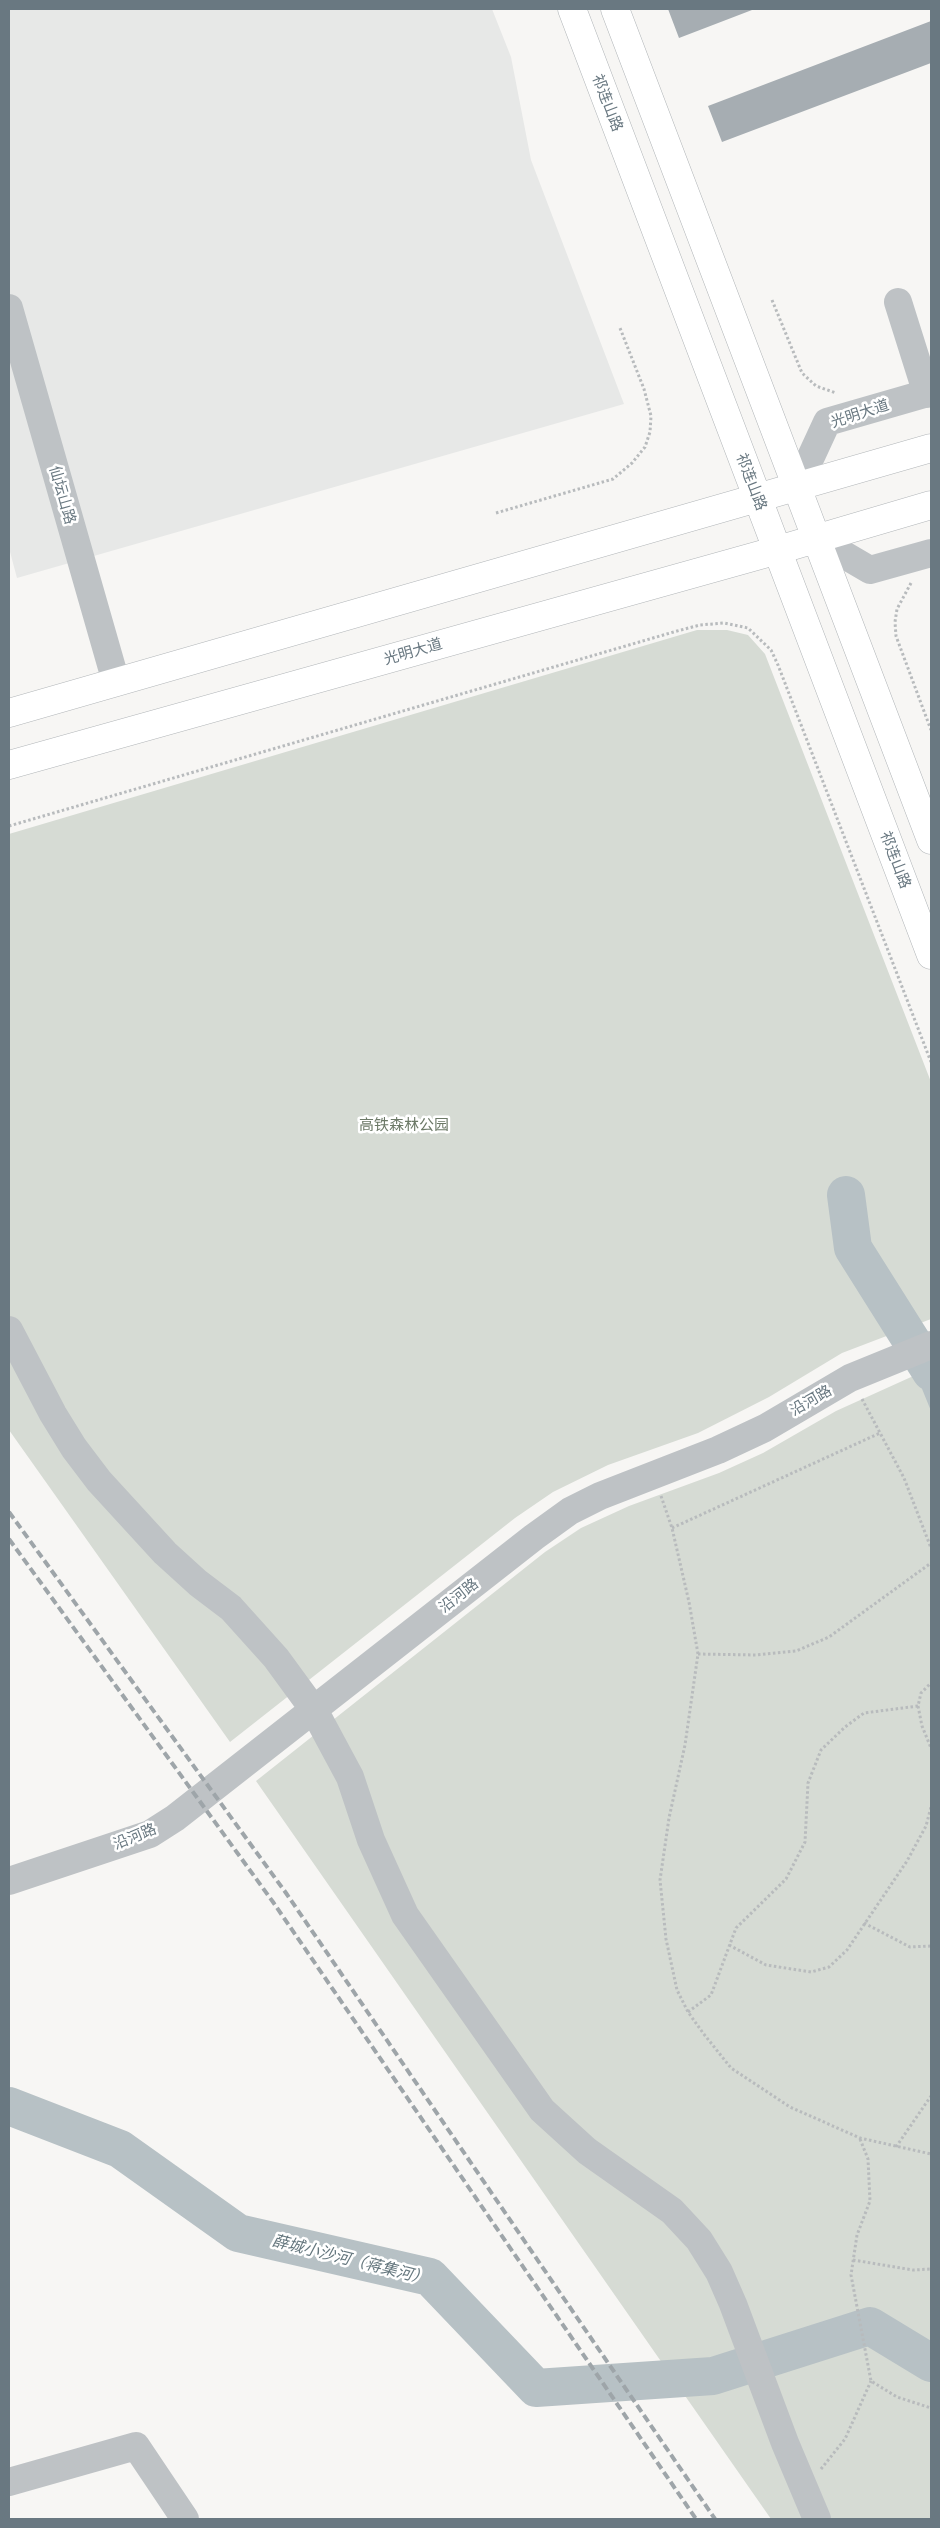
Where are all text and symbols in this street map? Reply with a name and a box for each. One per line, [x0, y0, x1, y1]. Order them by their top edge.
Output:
street label: 祁连山路 [588, 72, 626, 134]
street label: 光明大道 [829, 396, 891, 432]
street label: 祁连山路 [732, 451, 770, 513]
street label: 仙坛山路 [45, 464, 79, 526]
street label: 光明大道 [382, 635, 444, 669]
street label: 祁连山路 [876, 829, 914, 891]
park label: 高铁森林公园 [359, 1117, 449, 1135]
street label: 沿河路 [787, 1382, 835, 1420]
street label: 沿河路 [436, 1575, 482, 1617]
street label: 沿河路 [111, 1820, 159, 1854]
water label: 薛城小沙河（蒋集河） [270, 2231, 430, 2289]

